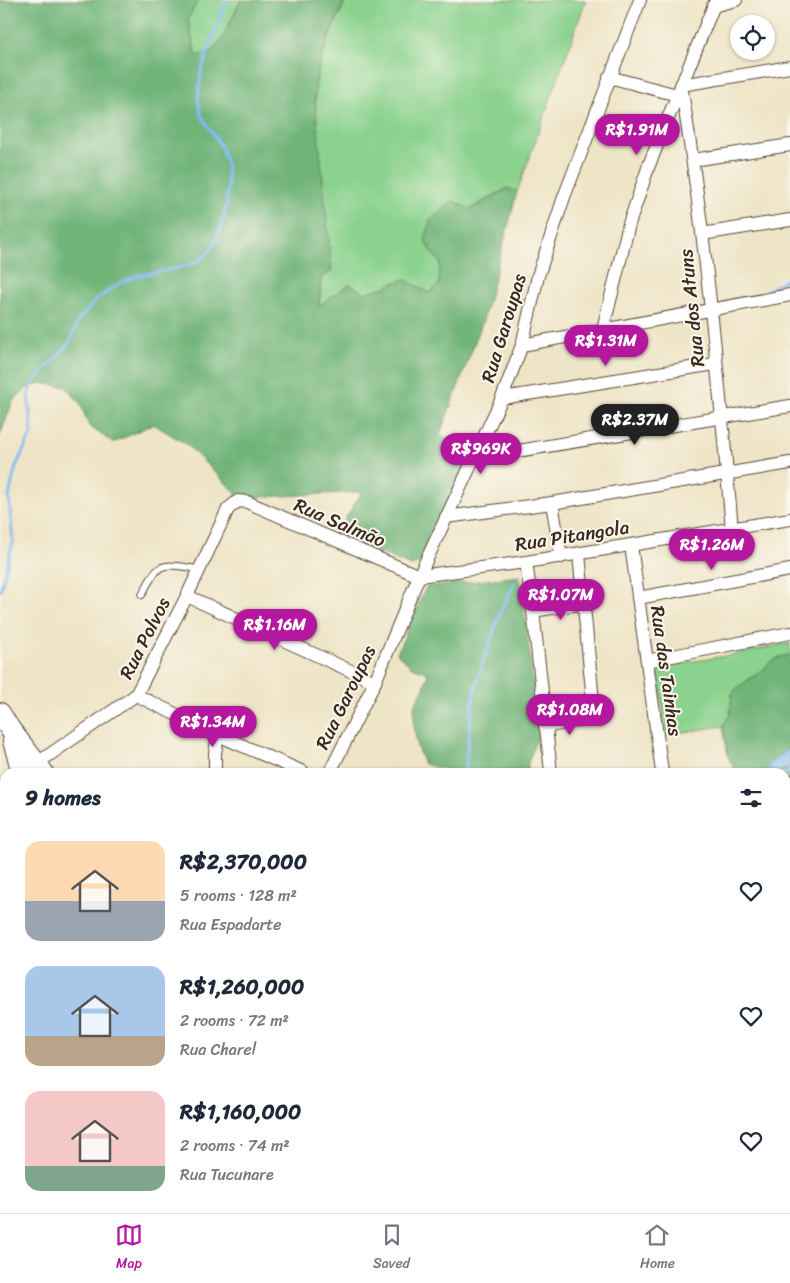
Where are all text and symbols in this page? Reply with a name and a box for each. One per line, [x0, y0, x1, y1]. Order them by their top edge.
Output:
map controls [730, 15, 775, 60]
button: locate [730, 15, 775, 60]
pin: R$1.91M [591, 114, 683, 156]
text: R$1.91M [606, 115, 668, 144]
street label: Rua dos Atuns [669, 247, 714, 369]
street label: Rua Garoupas [471, 269, 536, 387]
pin: R$1.31M [560, 324, 652, 367]
text: R$1.31M [575, 326, 637, 355]
pin: R$2.37M [589, 404, 681, 446]
text: R$2.37M [602, 405, 668, 434]
pin: R$969K [440, 432, 522, 475]
text: R$969K [452, 434, 510, 463]
street label: Rua Salmão [289, 488, 391, 557]
street label: Rua Pitangola [513, 510, 632, 561]
pin: R$1.26M [666, 528, 758, 571]
text: R$1.26M [680, 530, 744, 559]
pin: R$1.07M [515, 578, 607, 621]
text: R$1.07M [528, 580, 594, 609]
street label: Rua Polvos [110, 591, 179, 685]
street label: Rua das Tainhas [641, 604, 692, 739]
pin: R$1.16M [229, 608, 321, 651]
text: R$1.16M [244, 610, 306, 639]
street label: Rua Garoupas [306, 639, 385, 755]
pin: R$1.08M [524, 694, 616, 736]
text: R$1.08M [537, 695, 603, 724]
pin: R$1.34M [167, 706, 259, 748]
text: R$1.34M [181, 707, 245, 736]
text: 9 homes [25, 779, 101, 817]
icon: filters [737, 784, 765, 812]
text: R$2,370,000 [180, 843, 307, 881]
icon: home [65, 861, 125, 921]
icon: heart [737, 877, 765, 905]
text: 5 rooms · 128 m² [180, 881, 297, 910]
text: Rua Espadarte [180, 910, 281, 939]
text: R$1,260,000 [180, 968, 304, 1006]
icon: home [65, 986, 125, 1046]
icon: heart [737, 1002, 765, 1030]
text: 2 rooms · 72 m² [180, 1006, 289, 1035]
text: Rua Charel [180, 1035, 256, 1064]
text: R$1,160,000 [180, 1093, 301, 1131]
icon: home [65, 1111, 125, 1171]
icon: heart [737, 1127, 765, 1155]
text: 2 rooms · 74 m² [180, 1131, 290, 1160]
text: Rua Tucunare [180, 1160, 274, 1189]
tab: Map [115, 1221, 143, 1276]
tab: Saved [373, 1221, 410, 1276]
tab: Home [640, 1221, 675, 1276]

